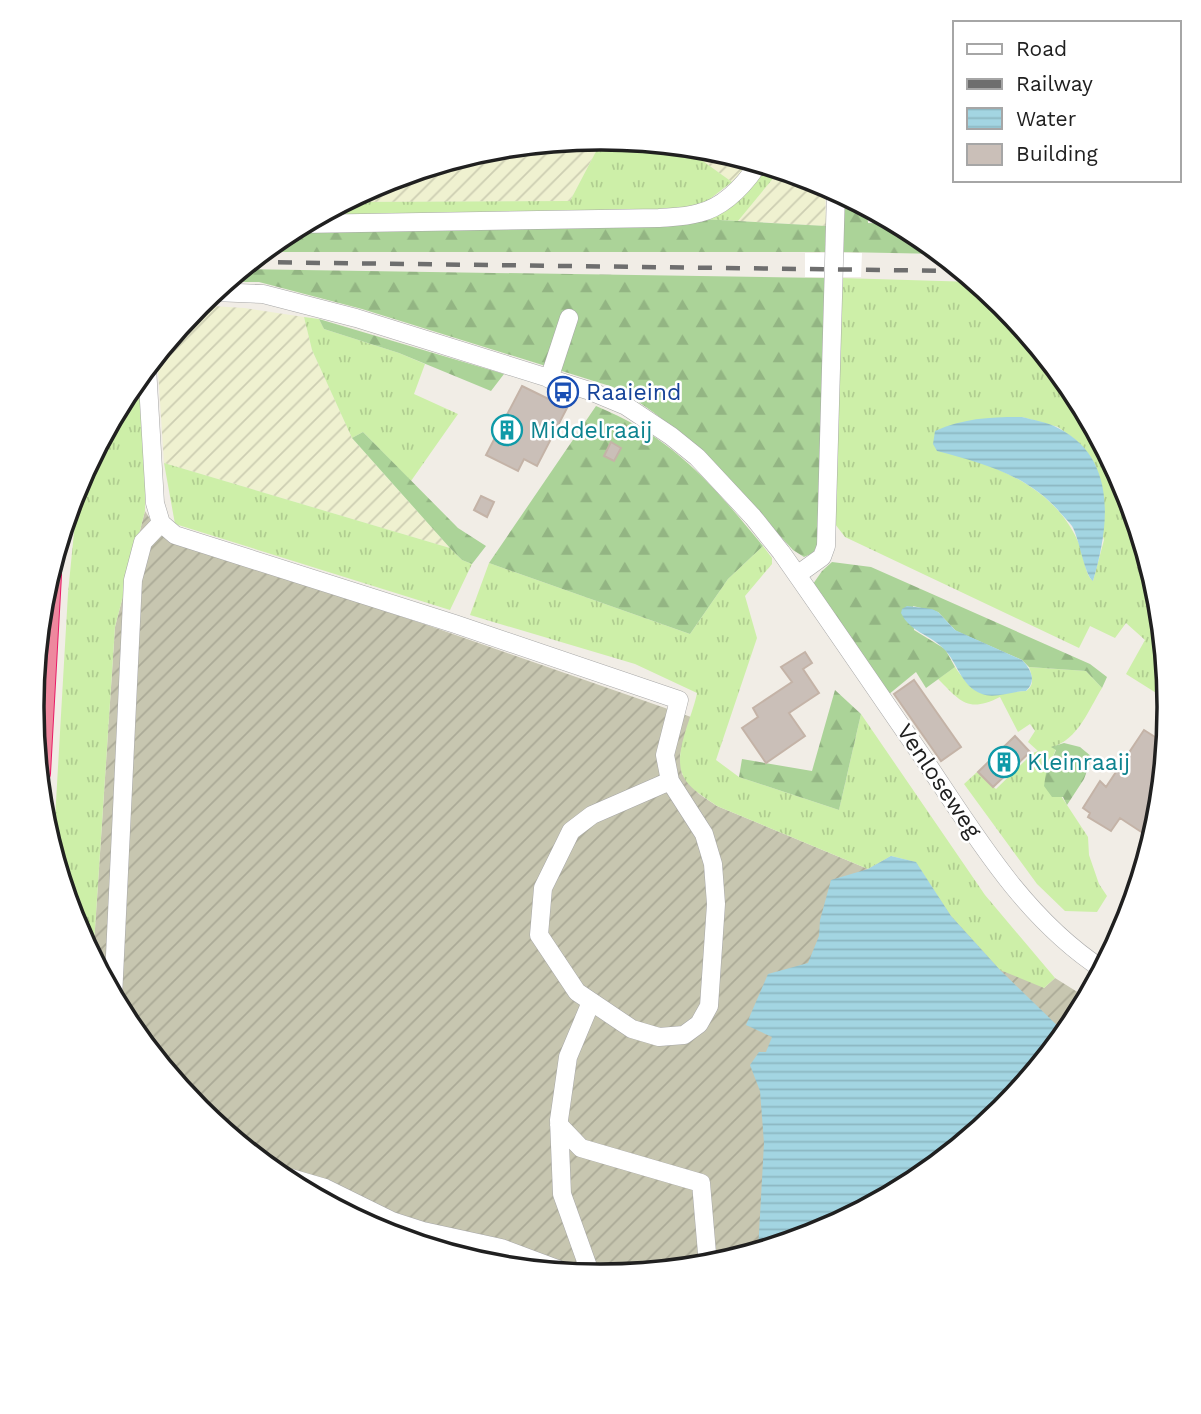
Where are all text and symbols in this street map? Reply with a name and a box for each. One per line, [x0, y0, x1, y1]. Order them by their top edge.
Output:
legend [953, 21, 1180, 182]
text: Road [1016, 36, 1067, 61]
text: Railway [1016, 71, 1093, 96]
text: Water [1016, 106, 1077, 131]
text: Building [1016, 141, 1098, 166]
bus stop icon: Raaieind [546, 375, 580, 409]
place label: Raaieind [586, 379, 682, 406]
building icon: Middelraaij [490, 413, 524, 447]
place label: Middelraaij [530, 417, 652, 444]
street label: Venloseweg [891, 719, 987, 844]
building icon: Kleinraaij [987, 745, 1021, 779]
place label: Kleinraaij [1027, 749, 1130, 776]

